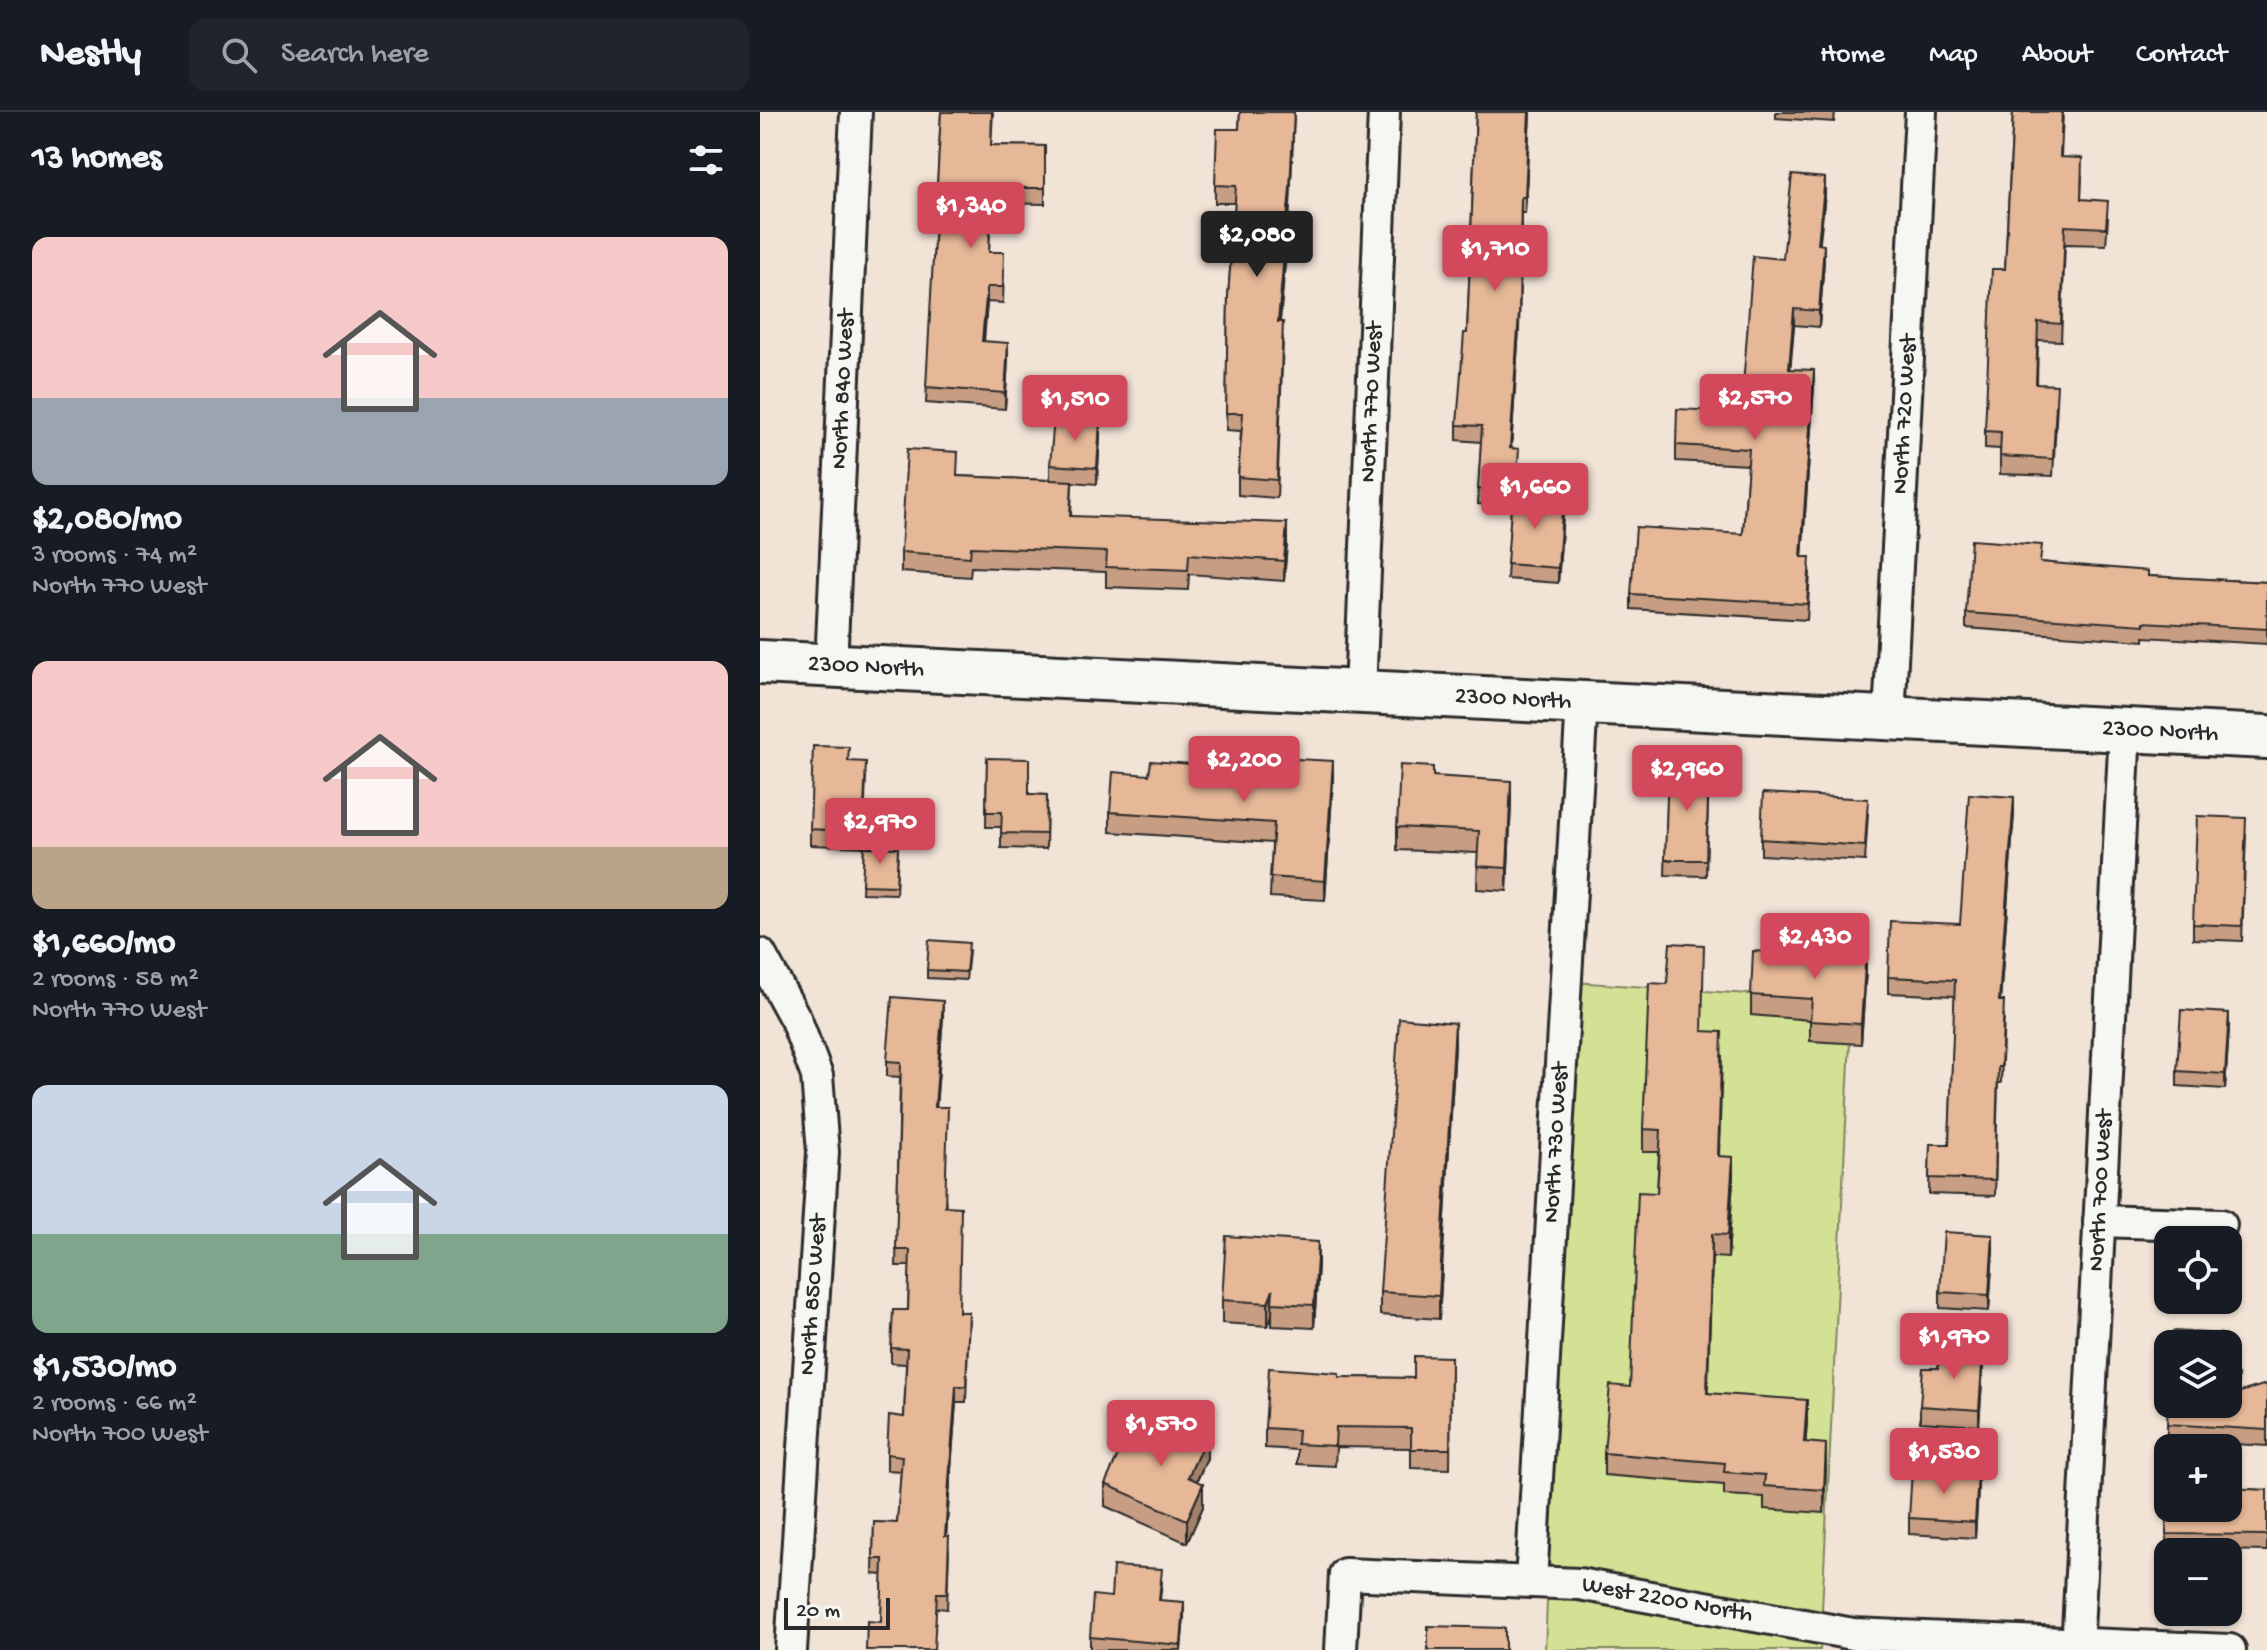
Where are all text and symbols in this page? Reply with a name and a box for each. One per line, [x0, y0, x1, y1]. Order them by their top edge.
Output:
search box [189, 19, 749, 91]
text: Nestly [40, 33, 141, 77]
icon: search [217, 33, 261, 77]
text: Search here [281, 38, 429, 73]
text: Home [1820, 39, 1885, 72]
text: Map [1929, 39, 1978, 72]
text: About [2022, 39, 2092, 72]
text: Contact [2136, 39, 2227, 72]
icon: filters [684, 138, 728, 182]
text: 13 homes [32, 140, 162, 180]
pin: $1,340 [906, 182, 1036, 250]
text: $1,340 [936, 192, 1006, 223]
pin: $2,080 [1192, 211, 1322, 279]
text: $2,080 [1219, 221, 1295, 252]
pin: $1,710 [1430, 225, 1560, 293]
text: $1,710 [1460, 235, 1530, 266]
icon: home [308, 289, 452, 433]
street label: North 840 West [825, 306, 862, 470]
street label: North 770 West [1354, 319, 1390, 483]
street label: North 720 West [1886, 332, 1924, 495]
pin: $2,570 [1690, 374, 1820, 442]
pin: $1,510 [1010, 375, 1140, 443]
text: $2,570 [1718, 384, 1792, 415]
text: $1,510 [1040, 385, 1110, 416]
pin: $1,660 [1470, 463, 1600, 531]
text: $1,660 [1499, 473, 1571, 504]
text: $2,080/mo [32, 501, 182, 541]
text: 3 rooms · 74 m² [32, 541, 197, 572]
text: North 770 West [32, 572, 206, 603]
street label: 2300 North [807, 650, 925, 685]
street label: 2300 North [1454, 682, 1572, 717]
icon: home [308, 713, 452, 857]
street label: 2300 North [2101, 714, 2219, 749]
pin: $2,200 [1179, 736, 1309, 804]
pin: $2,960 [1622, 745, 1752, 813]
text: $2,200 [1207, 746, 1281, 777]
text: $2,960 [1650, 755, 1724, 786]
pin: $2,970 [815, 798, 945, 866]
text: $2,970 [843, 808, 917, 839]
pin: $2,430 [1750, 913, 1880, 981]
text: $2,430 [1778, 923, 1852, 954]
text: $1,660/mo [32, 925, 175, 965]
text: 2 rooms · 58 m² [32, 965, 198, 996]
text: North 770 West [32, 996, 206, 1027]
street label: North 730 West [1537, 1059, 1576, 1224]
street label: North 700 West [2082, 1107, 2120, 1272]
icon: home [308, 1137, 452, 1281]
street label: North 850 West [794, 1211, 834, 1377]
map controls [2154, 1226, 2242, 1626]
button: locate [2154, 1226, 2242, 1314]
pin: $1,970 [1889, 1313, 2019, 1381]
text: $1,970 [1918, 1323, 1990, 1354]
button: layers [2154, 1330, 2242, 1418]
text: $1,530/mo [32, 1349, 176, 1389]
text: 2 rooms · 66 m² [32, 1389, 197, 1420]
pin: $1,570 [1096, 1400, 1226, 1468]
text: $1,570 [1125, 1410, 1197, 1441]
text: North 700 West [32, 1420, 207, 1451]
pin: $1,530 [1879, 1428, 2009, 1496]
button: + [2154, 1434, 2242, 1522]
text: $1,530 [1908, 1438, 1980, 1469]
button: − [2154, 1538, 2242, 1626]
street label: West 2200 North [1580, 1570, 1755, 1630]
scale bar [784, 1594, 890, 1630]
text: 20 m [796, 1599, 840, 1625]

